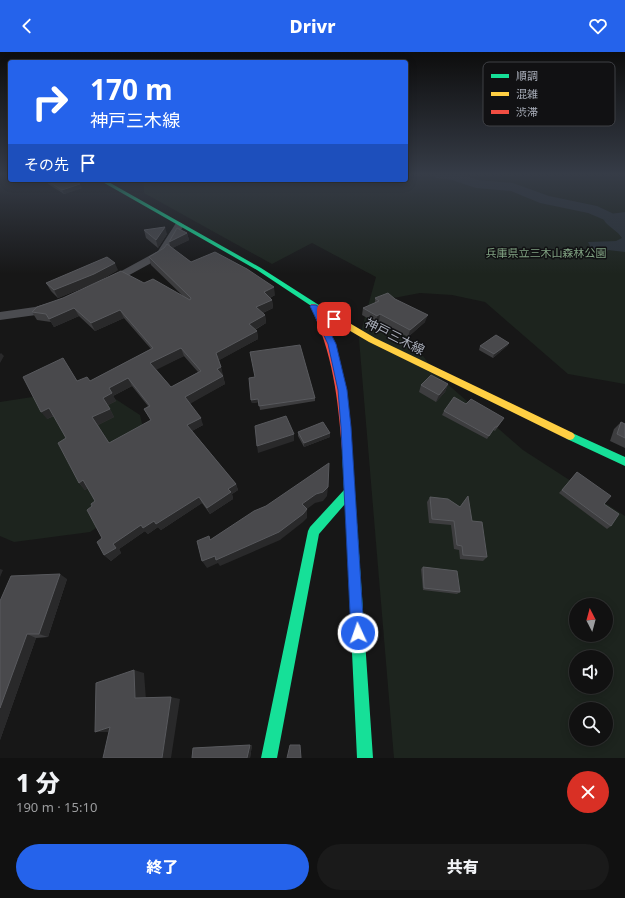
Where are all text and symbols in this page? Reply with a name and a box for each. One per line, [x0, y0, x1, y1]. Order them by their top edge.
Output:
text: Drivr [290, 14, 335, 38]
icon: back [16, 15, 38, 37]
icon: heart [587, 15, 609, 37]
legend [483, 62, 615, 126]
text: 順調 [516, 68, 538, 83]
text: 170 m [90, 70, 173, 108]
icon: right [24, 76, 76, 128]
text: 混雑 [516, 86, 538, 101]
text: 渋滞 [516, 104, 538, 119]
text: 神戸三木線 [90, 108, 180, 132]
icon: arrive [77, 152, 99, 174]
text: その先 [24, 154, 69, 174]
park label: 兵庫県立三木山森林公園 [486, 245, 607, 260]
pin [317, 302, 351, 336]
icon: arrive [323, 308, 345, 330]
street label: 神戸三木線 [362, 313, 428, 359]
north arrow [569, 598, 613, 642]
map controls [569, 598, 613, 746]
position arrow [337, 612, 379, 654]
button: sound [569, 650, 613, 694]
button: search [569, 702, 613, 746]
text: 1 分 [16, 766, 60, 799]
button: close [567, 771, 609, 813]
text: 190 m · 15:10 [16, 798, 97, 816]
button: 終了 [16, 844, 309, 890]
button: 共有 [317, 844, 609, 890]

